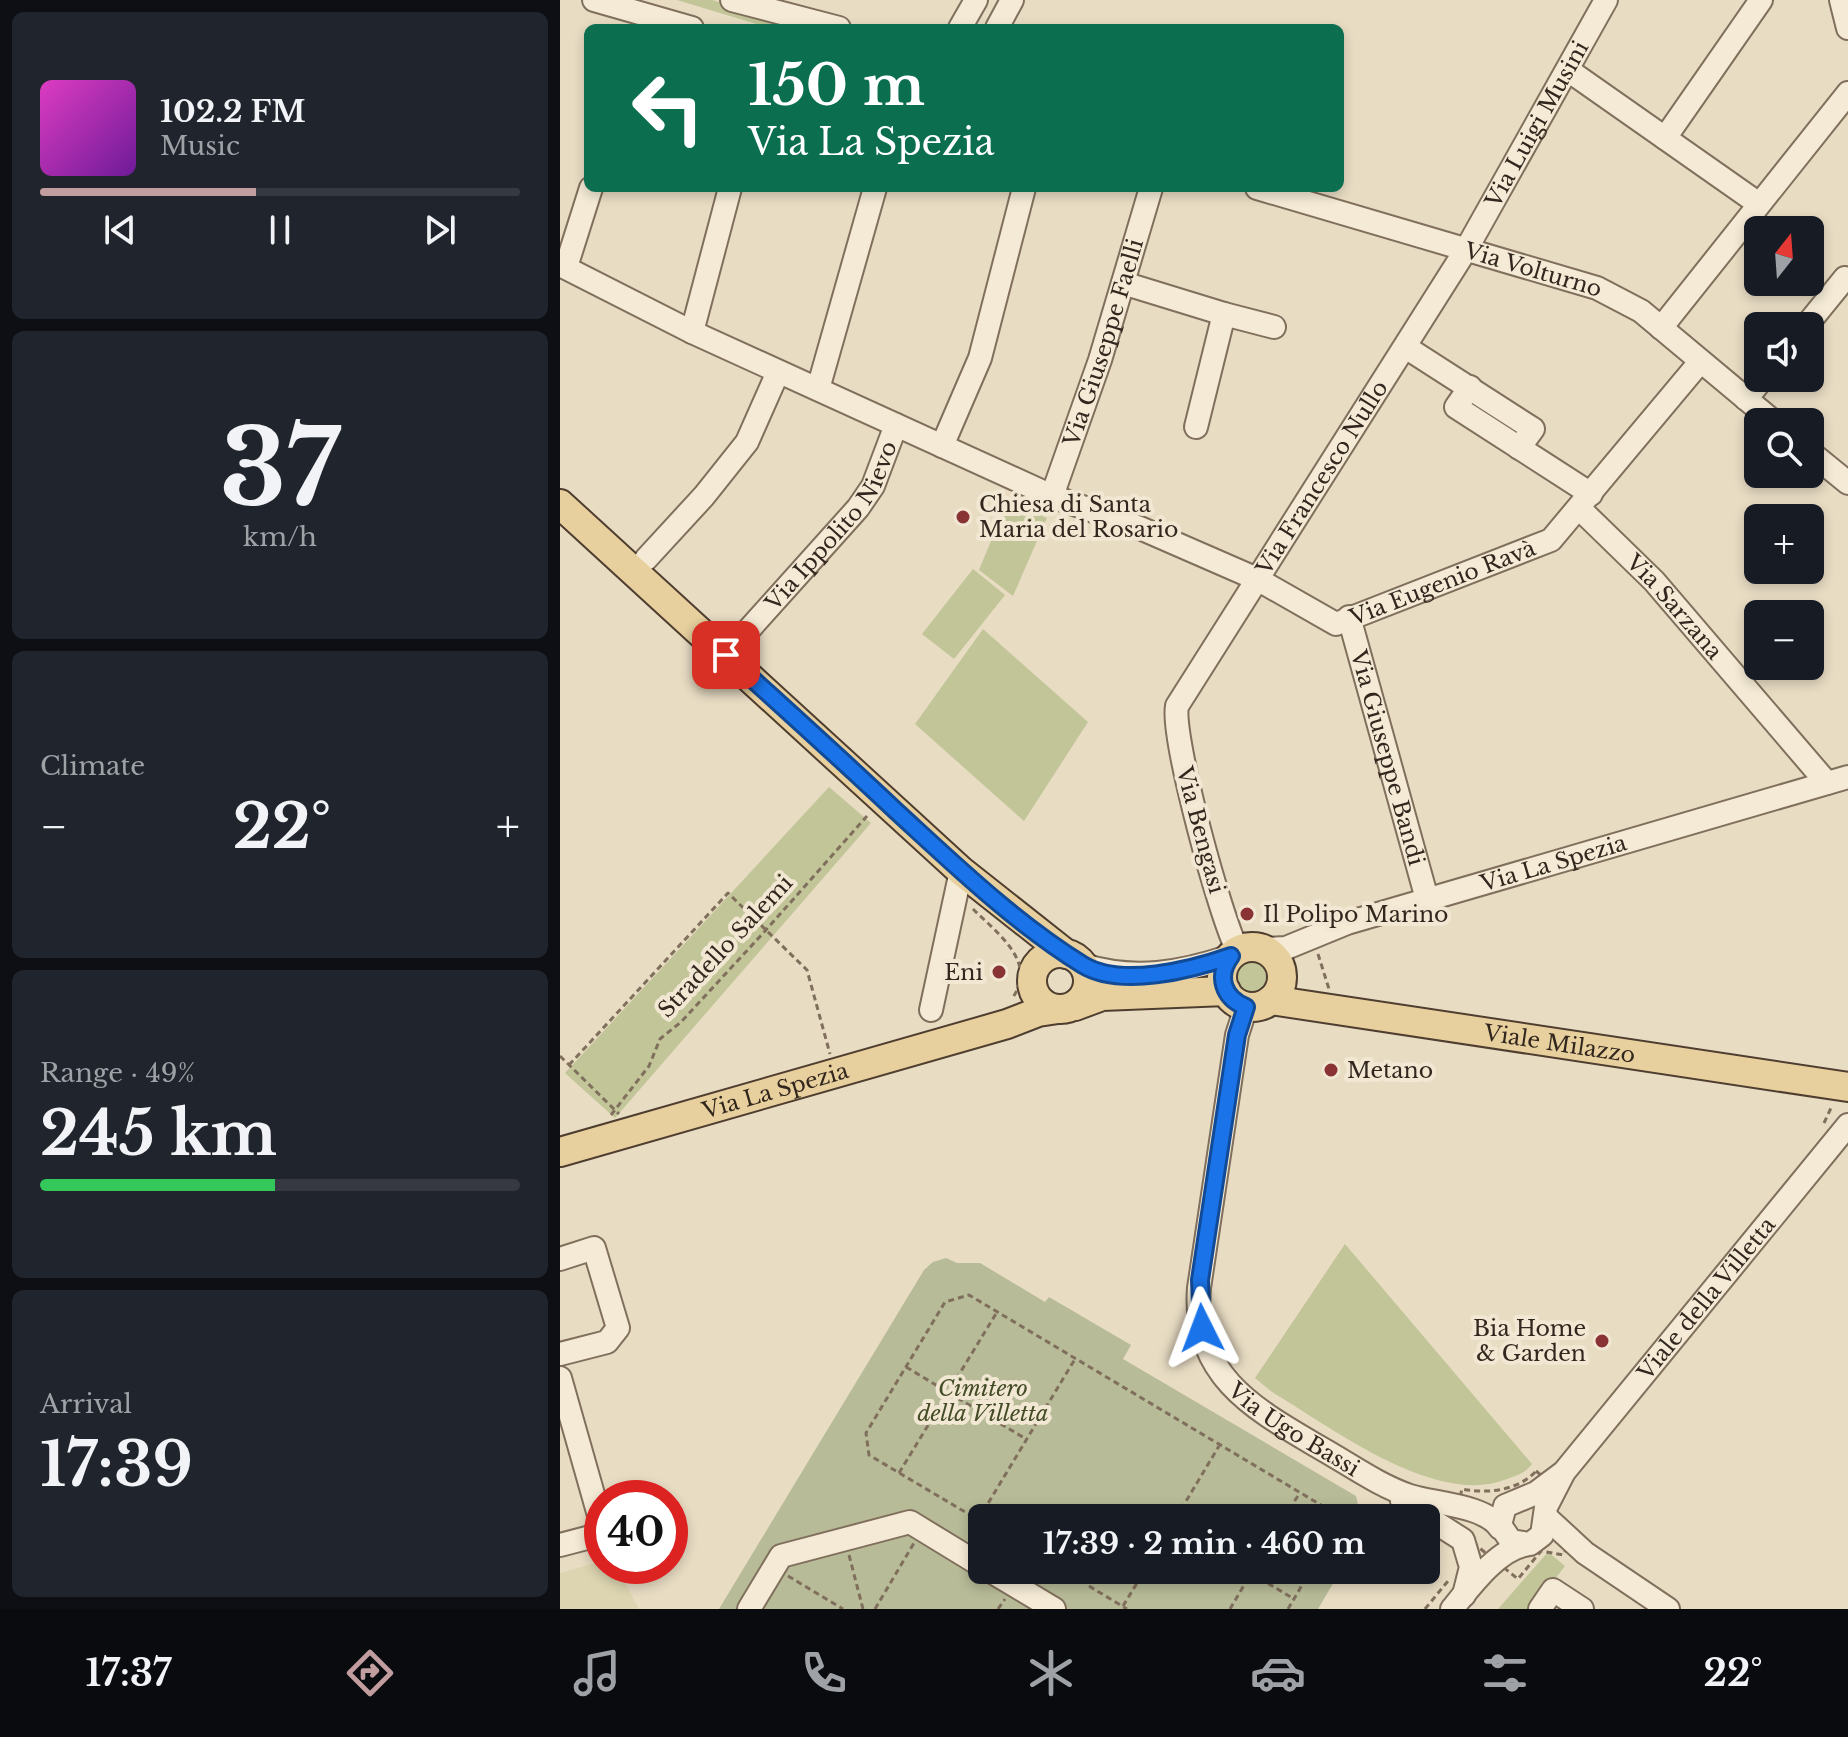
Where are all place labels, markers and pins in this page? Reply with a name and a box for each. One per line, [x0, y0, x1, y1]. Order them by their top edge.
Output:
place label: Chiesa di Santa Maria del Rosario [979, 491, 1178, 543]
marker: Chiesa di Santa Maria del Rosario [954, 508, 972, 526]
pin [692, 621, 760, 689]
place label: Il Polipo Marino [1263, 901, 1448, 928]
marker: Il Polipo Marino [1238, 905, 1256, 923]
place label: Eni [944, 959, 983, 986]
marker: Eni [990, 963, 1008, 981]
place label: Metano [1347, 1057, 1433, 1084]
marker: Metano [1322, 1061, 1340, 1079]
place label: Bia Home & Garden [1473, 1315, 1586, 1367]
marker: Bia Home & Garden [1593, 1332, 1611, 1350]

